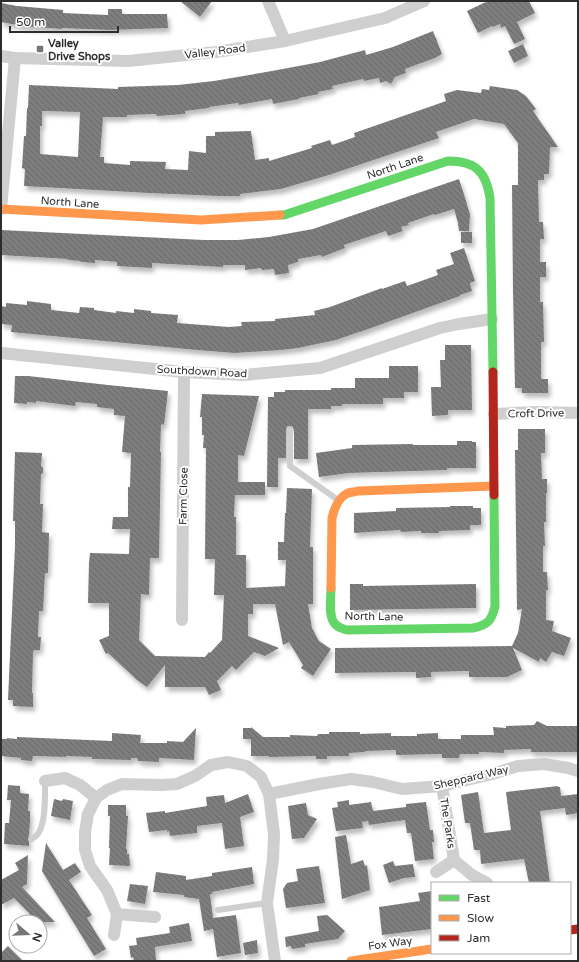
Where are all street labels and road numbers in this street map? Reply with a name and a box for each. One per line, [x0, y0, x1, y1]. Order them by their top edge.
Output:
street label: Valley Road [184, 41, 246, 62]
street label: North Lane [365, 151, 425, 182]
street label: North Lane [40, 194, 100, 211]
street label: Southdown Road [156, 363, 248, 380]
street label: Croft Drive [508, 407, 564, 420]
street label: Farm Close [176, 467, 191, 525]
street label: North Lane [344, 609, 403, 624]
street label: Sheppard Way [433, 763, 510, 792]
street label: The Parks [437, 797, 458, 849]
street label: Fox Way [367, 934, 413, 953]

